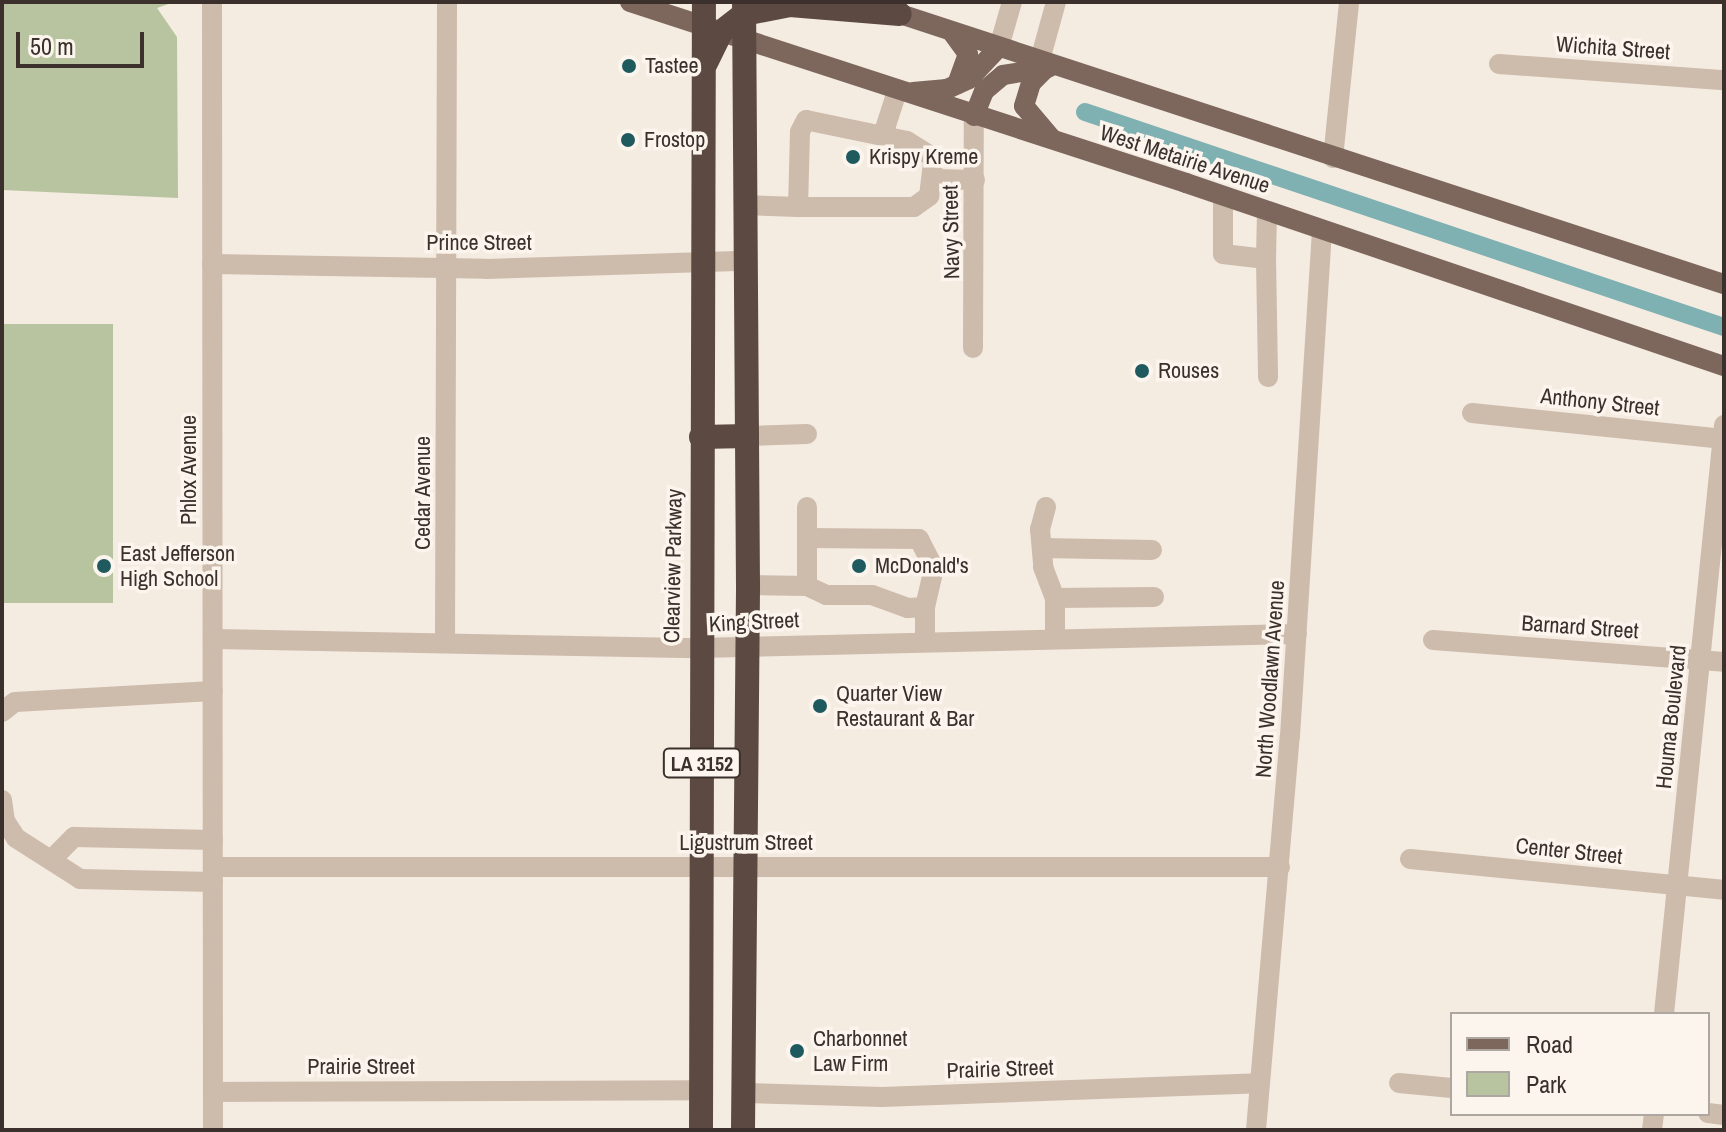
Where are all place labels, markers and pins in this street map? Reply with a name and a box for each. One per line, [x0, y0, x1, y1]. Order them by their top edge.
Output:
place label: Tastee [645, 53, 699, 79]
marker: Tastee [620, 57, 638, 75]
place label: Frostop [644, 127, 705, 153]
marker: Frostop [619, 131, 637, 149]
place label: Krispy Kreme [869, 144, 978, 170]
marker: Krispy Kreme [844, 148, 862, 166]
place label: Rouses [1158, 358, 1219, 384]
marker: Rouses [1133, 362, 1151, 380]
place label: East Jefferson High School [120, 540, 235, 592]
place label: McDonald's [875, 553, 969, 579]
marker: East Jefferson High School [95, 557, 113, 575]
marker: McDonald's [850, 557, 868, 575]
place label: Quarter View Restaurant & Bar [836, 680, 974, 732]
marker: Quarter View Restaurant & Bar [811, 697, 829, 715]
place label: Charbonnet Law Firm [813, 1025, 907, 1076]
marker: Charbonnet Law Firm [788, 1042, 806, 1060]

